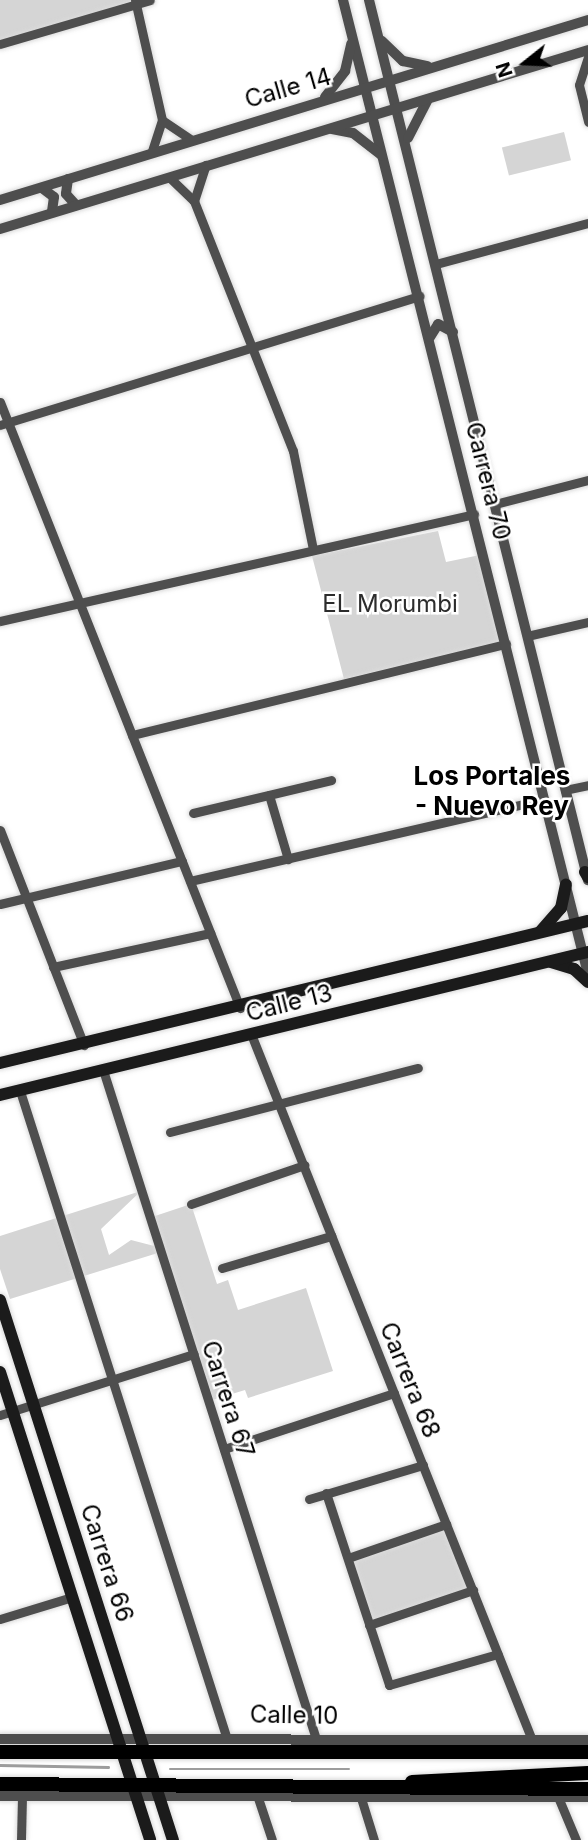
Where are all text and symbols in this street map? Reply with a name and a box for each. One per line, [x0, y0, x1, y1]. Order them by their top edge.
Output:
north arrow [490, 28, 560, 98]
text: N [491, 59, 518, 80]
street label: Calle 14 [241, 62, 335, 114]
street label: Carrera 70 [459, 419, 517, 543]
park label: EL Morumbi [322, 590, 458, 618]
district label: Los Portales - Nuevo Rey [414, 760, 570, 822]
street label: Calle 13 [243, 978, 335, 1028]
street label: Carrera 68 [374, 1318, 446, 1442]
street label: Carrera 67 [196, 1337, 260, 1461]
street label: Carrera 66 [74, 1501, 140, 1625]
street label: Calle 10 [250, 1700, 338, 1730]

